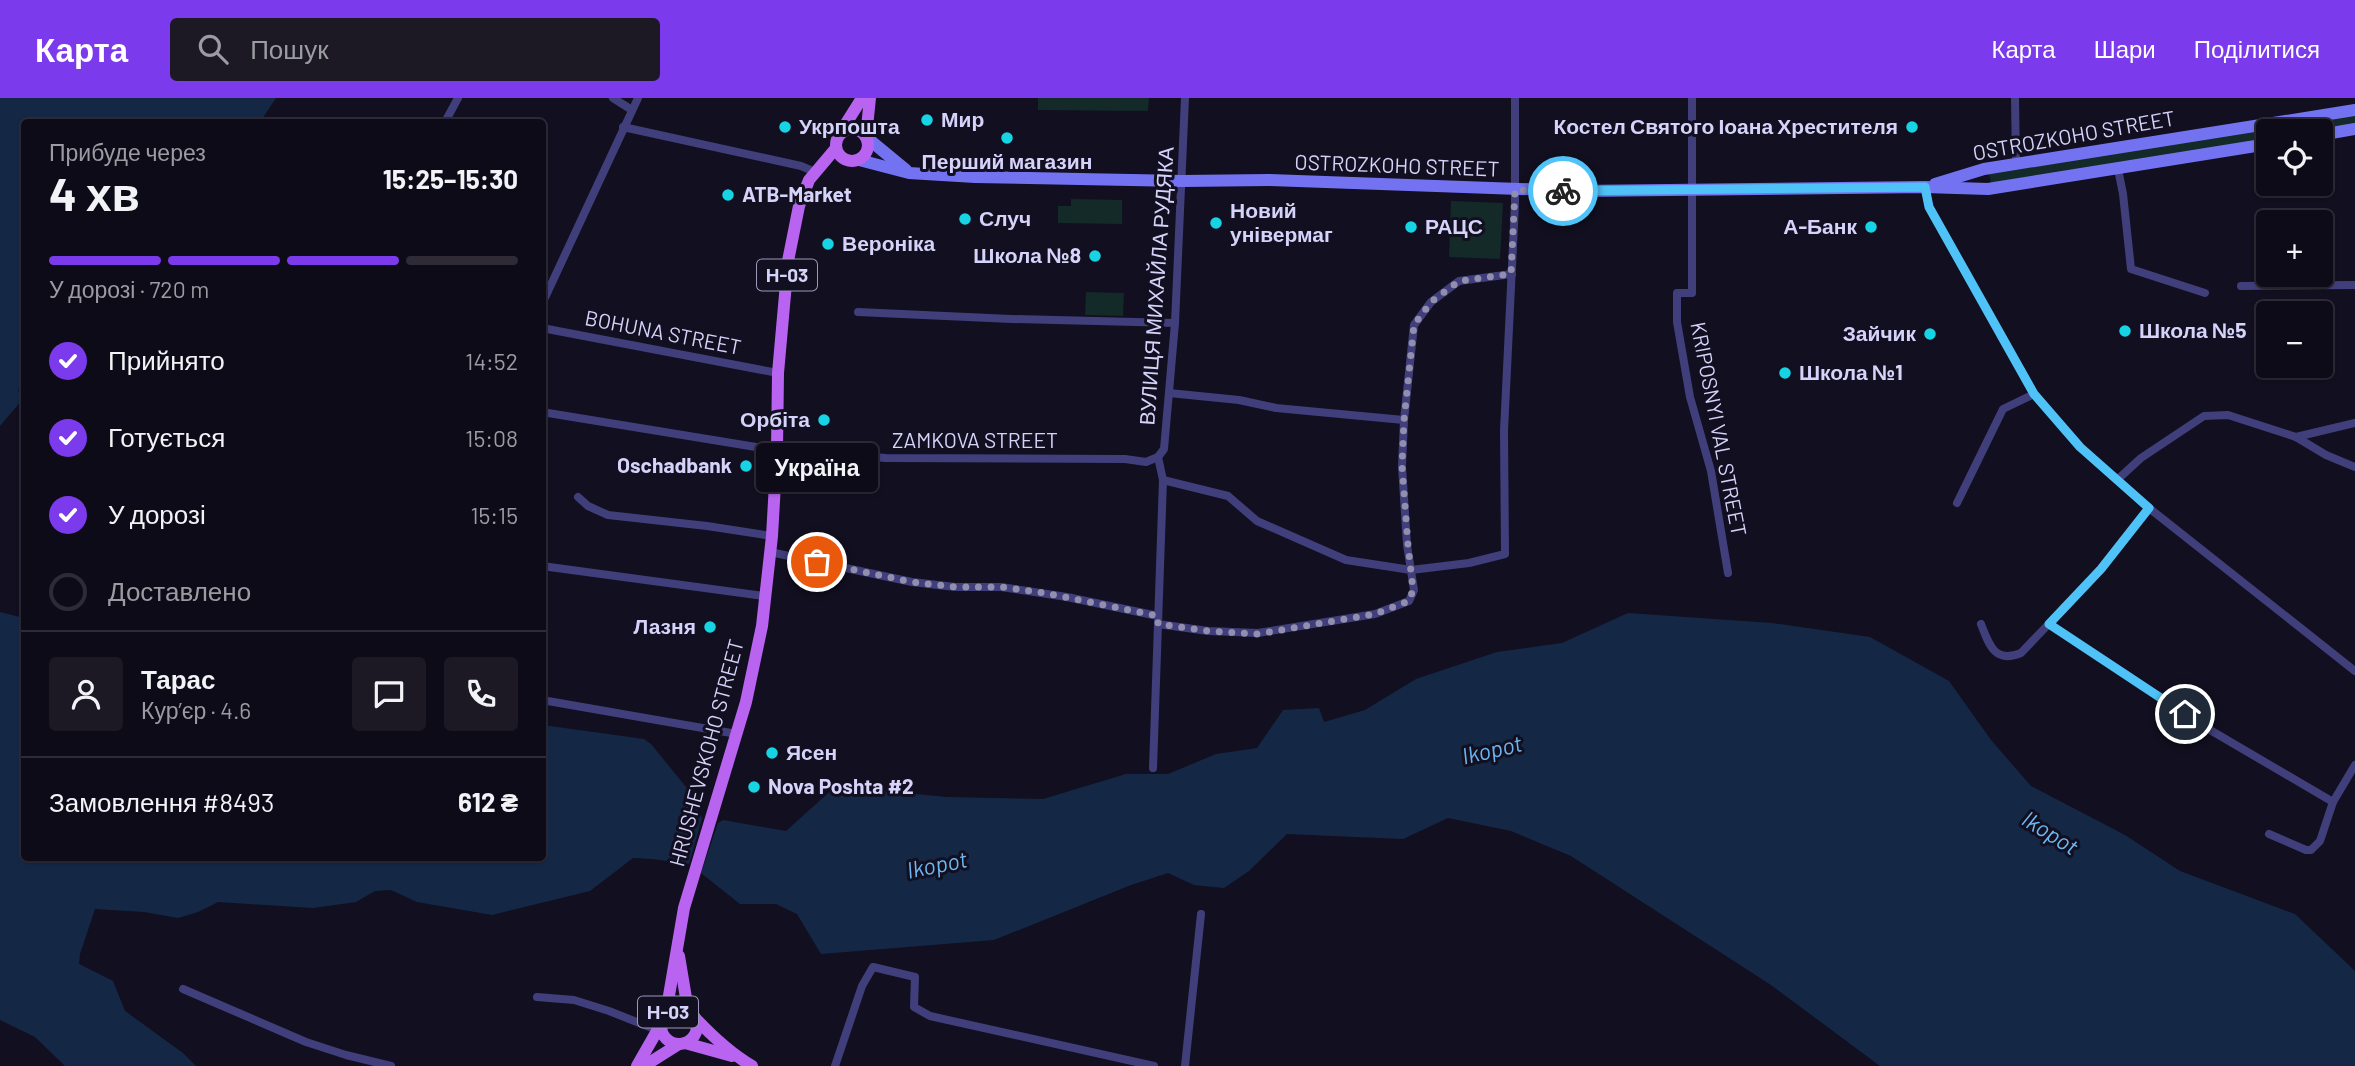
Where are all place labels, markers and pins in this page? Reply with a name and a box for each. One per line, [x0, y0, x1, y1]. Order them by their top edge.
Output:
place label: Мир [941, 106, 984, 131]
marker: Мир [919, 112, 935, 128]
place label: Укрпошта [799, 113, 900, 138]
place label: Костел Святого Іоана Хрестителя [1553, 113, 1898, 138]
marker: Укрпошта [777, 119, 793, 135]
marker: Костел Святого Іоана Хрестителя [1904, 119, 1920, 135]
marker: Перший магазин [999, 130, 1015, 146]
place label: Перший магазин [922, 148, 1092, 173]
place label: ATB-Market [742, 181, 852, 206]
marker: ATB-Market [720, 187, 736, 203]
place label: Новий універмаг [1230, 197, 1333, 246]
place label: Случ [979, 205, 1031, 230]
marker: Случ [957, 211, 973, 227]
place label: РАЦС [1425, 213, 1483, 238]
place label: А-Банк [1783, 213, 1857, 238]
marker: Новий універмаг [1208, 215, 1224, 231]
marker: РАЦС [1403, 219, 1419, 235]
marker: А-Банк [1863, 219, 1879, 235]
place label: Вероніка [842, 230, 936, 255]
marker: Вероніка [820, 236, 836, 252]
place label: Школа №8 [973, 242, 1081, 267]
marker: Школа №8 [1087, 248, 1103, 264]
place label: Школа №5 [2139, 317, 2247, 342]
place label: Зайчик [1843, 320, 1916, 345]
marker: Школа №5 [2117, 323, 2133, 339]
marker: Зайчик [1922, 326, 1938, 342]
place label: Школа №1 [1799, 359, 1903, 384]
marker: Школа №1 [1777, 365, 1793, 381]
place label: Орбіта [740, 406, 810, 431]
marker: Орбіта [816, 412, 832, 428]
callout: Україна [756, 443, 878, 492]
place label: Oschadbank [617, 452, 732, 477]
marker: Oschadbank [738, 458, 754, 474]
pin [787, 532, 847, 592]
place label: Лазня [633, 613, 696, 638]
marker: Лазня [702, 619, 718, 635]
pin [2155, 684, 2215, 744]
place label: Ясен [786, 739, 837, 764]
marker: Ясен [764, 745, 780, 761]
place label: Nova Poshta #2 [768, 773, 914, 798]
marker: Nova Poshta #2 [746, 779, 762, 795]

